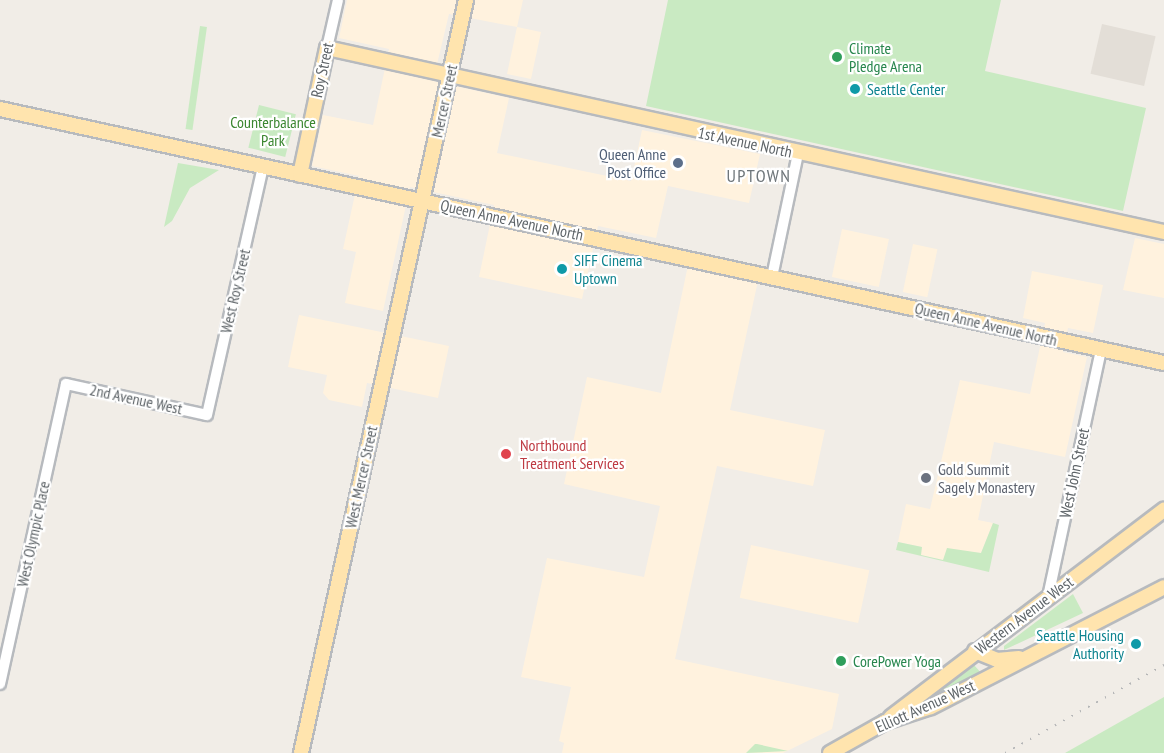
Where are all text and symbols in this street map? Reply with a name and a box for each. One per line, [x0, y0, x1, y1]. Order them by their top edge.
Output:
place label: Climate Pledge Arena [849, 38, 922, 76]
street label: Roy Street [307, 40, 337, 100]
marker: Climate Pledge Arena [830, 50, 844, 64]
street label: Mercer Street [427, 63, 461, 139]
place label: Seattle Center [867, 79, 945, 99]
marker: Seattle Center [848, 82, 862, 96]
park label: Counterbalance Park [230, 112, 316, 150]
street label: 1st Avenue North [696, 123, 794, 161]
place label: Queen Anne Post Office [599, 144, 666, 182]
marker: Queen Anne Post Office [671, 156, 685, 170]
district label: UPTOWN [726, 165, 792, 187]
street label: Queen Anne Avenue North [438, 195, 586, 245]
street label: West Roy Street [216, 247, 254, 335]
place label: SIFF Cinema Uptown [574, 250, 642, 288]
marker: SIFF Cinema Uptown [555, 262, 569, 276]
street label: Queen Anne Avenue North [913, 298, 1059, 350]
street label: 2nd Avenue West [88, 380, 184, 418]
street label: West Mercer Street [341, 424, 381, 530]
street label: West John Street [1055, 426, 1093, 520]
place label: Northbound Treatment Services [520, 435, 624, 473]
marker: Northbound Treatment Services [497, 445, 515, 463]
place label: Gold Summit Sagely Monastery [938, 459, 1035, 497]
marker: Gold Summit Sagely Monastery [919, 471, 933, 485]
street label: West Olympic Place [12, 479, 54, 589]
street label: Western Avenue West [971, 572, 1077, 658]
place label: Seattle Housing Authority [1036, 625, 1124, 663]
marker: Seattle Housing Authority [1129, 637, 1143, 651]
place label: CorePower Yoga [853, 651, 941, 671]
marker: CorePower Yoga [834, 654, 848, 668]
street label: Elliott Avenue West [872, 675, 978, 737]

